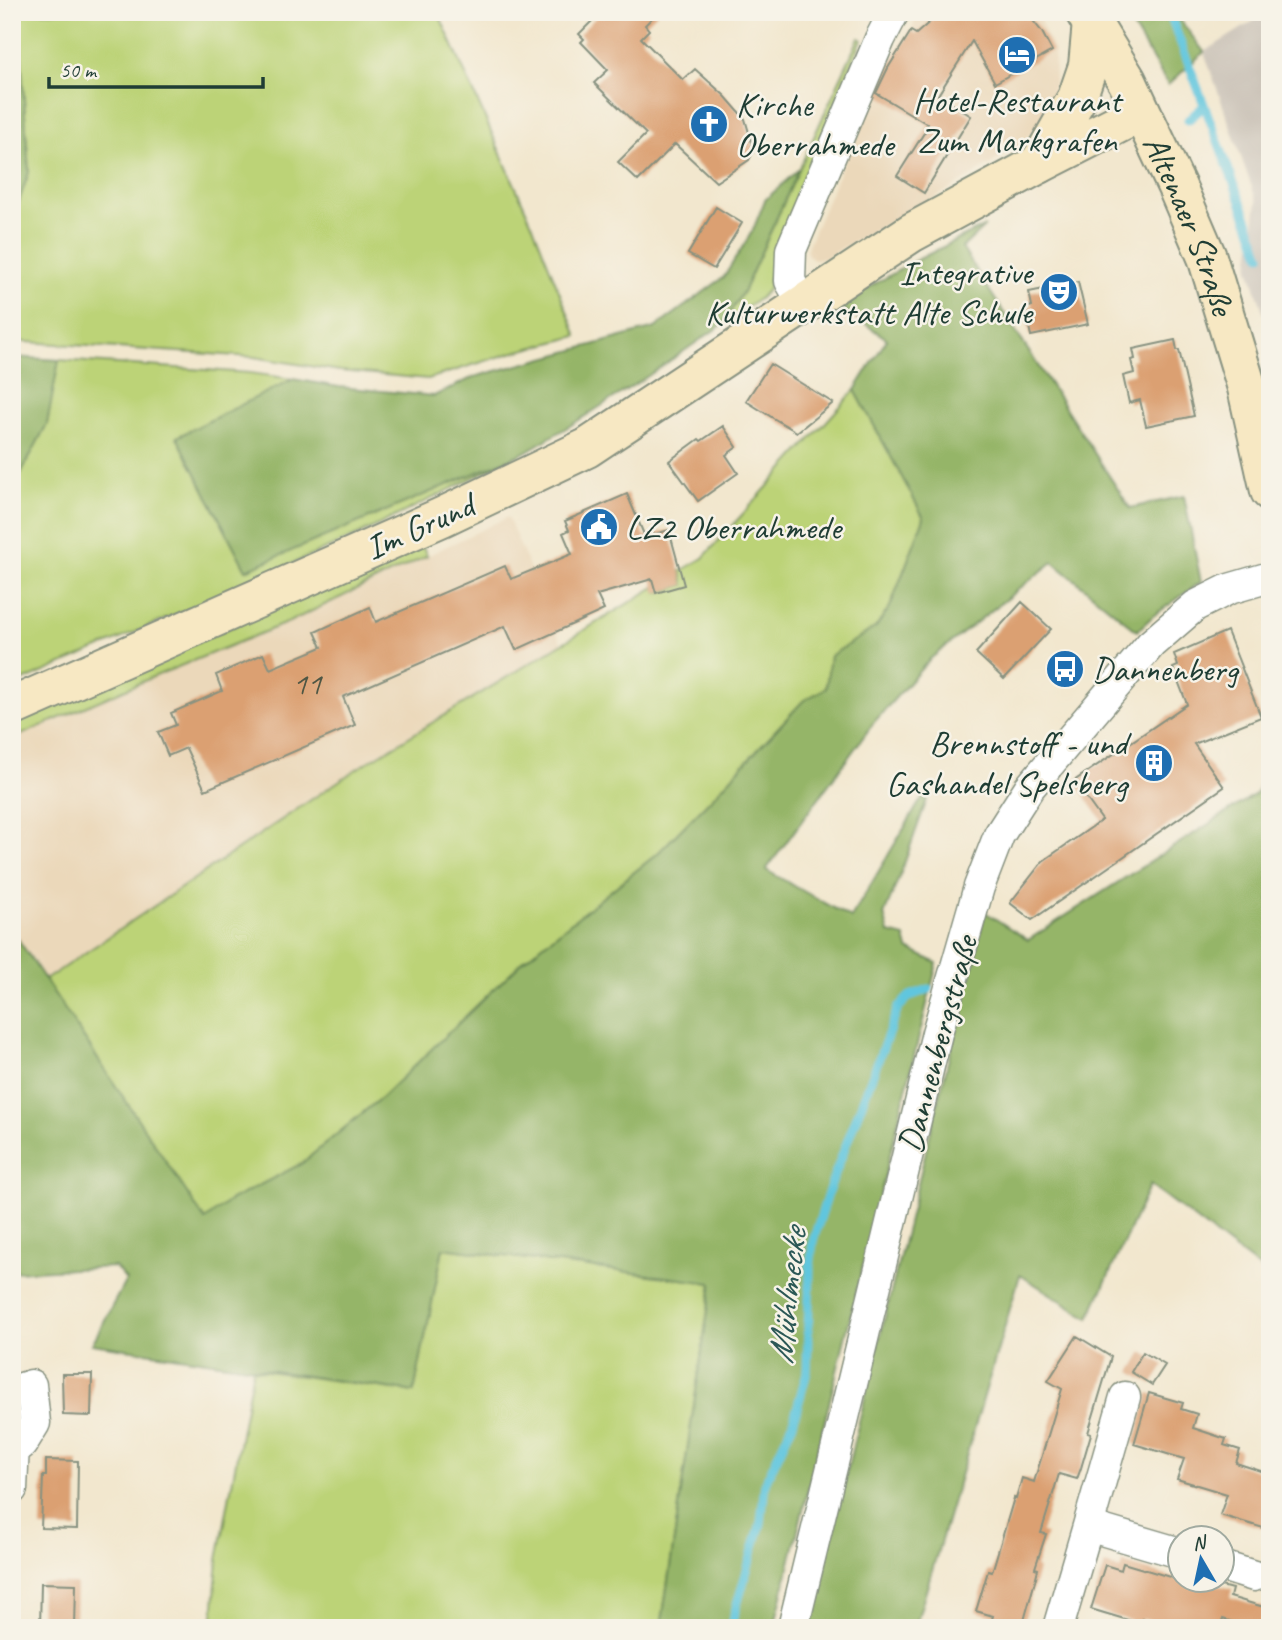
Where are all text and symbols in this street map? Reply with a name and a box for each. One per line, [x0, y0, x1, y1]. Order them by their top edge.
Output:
hotel icon: Hotel-Restaurant Zum Markgrafen [996, 34, 1038, 76]
scale bar [49, 46, 262, 90]
text: 50 m [60, 57, 98, 83]
place label: Hotel-Restaurant Zum Markgrafen [913, 78, 1124, 163]
place label: Kirche Oberrahmede [736, 82, 896, 167]
church icon: Kirche Oberrahmede [688, 103, 730, 145]
street label: Altenaer Straße [1133, 128, 1246, 323]
place label: Integrative Kulturwerkstatt Alte Schule [705, 250, 1035, 335]
theatre icon: Integrative Kulturwerkstatt Alte Schule [1038, 271, 1080, 313]
street label: Im Grund [358, 481, 485, 570]
place label: LZ2 Oberrahmede [626, 505, 843, 550]
public building icon: LZ2 Oberrahmede [578, 506, 620, 548]
place label: Dannenberg [1092, 647, 1240, 692]
bus stop icon: Dannenberg [1044, 648, 1086, 690]
house number: 11 [293, 663, 323, 704]
place label: Brennstoff - und Gashandel Spelsberg [886, 721, 1132, 806]
building icon: Brennstoff - und Gashandel Spelsberg [1133, 742, 1175, 784]
street label: Dannenbergstraße [887, 928, 989, 1157]
water label: Mühlmecke [756, 1221, 817, 1366]
north arrow [1166, 1524, 1236, 1594]
text: N [1191, 1530, 1209, 1556]

